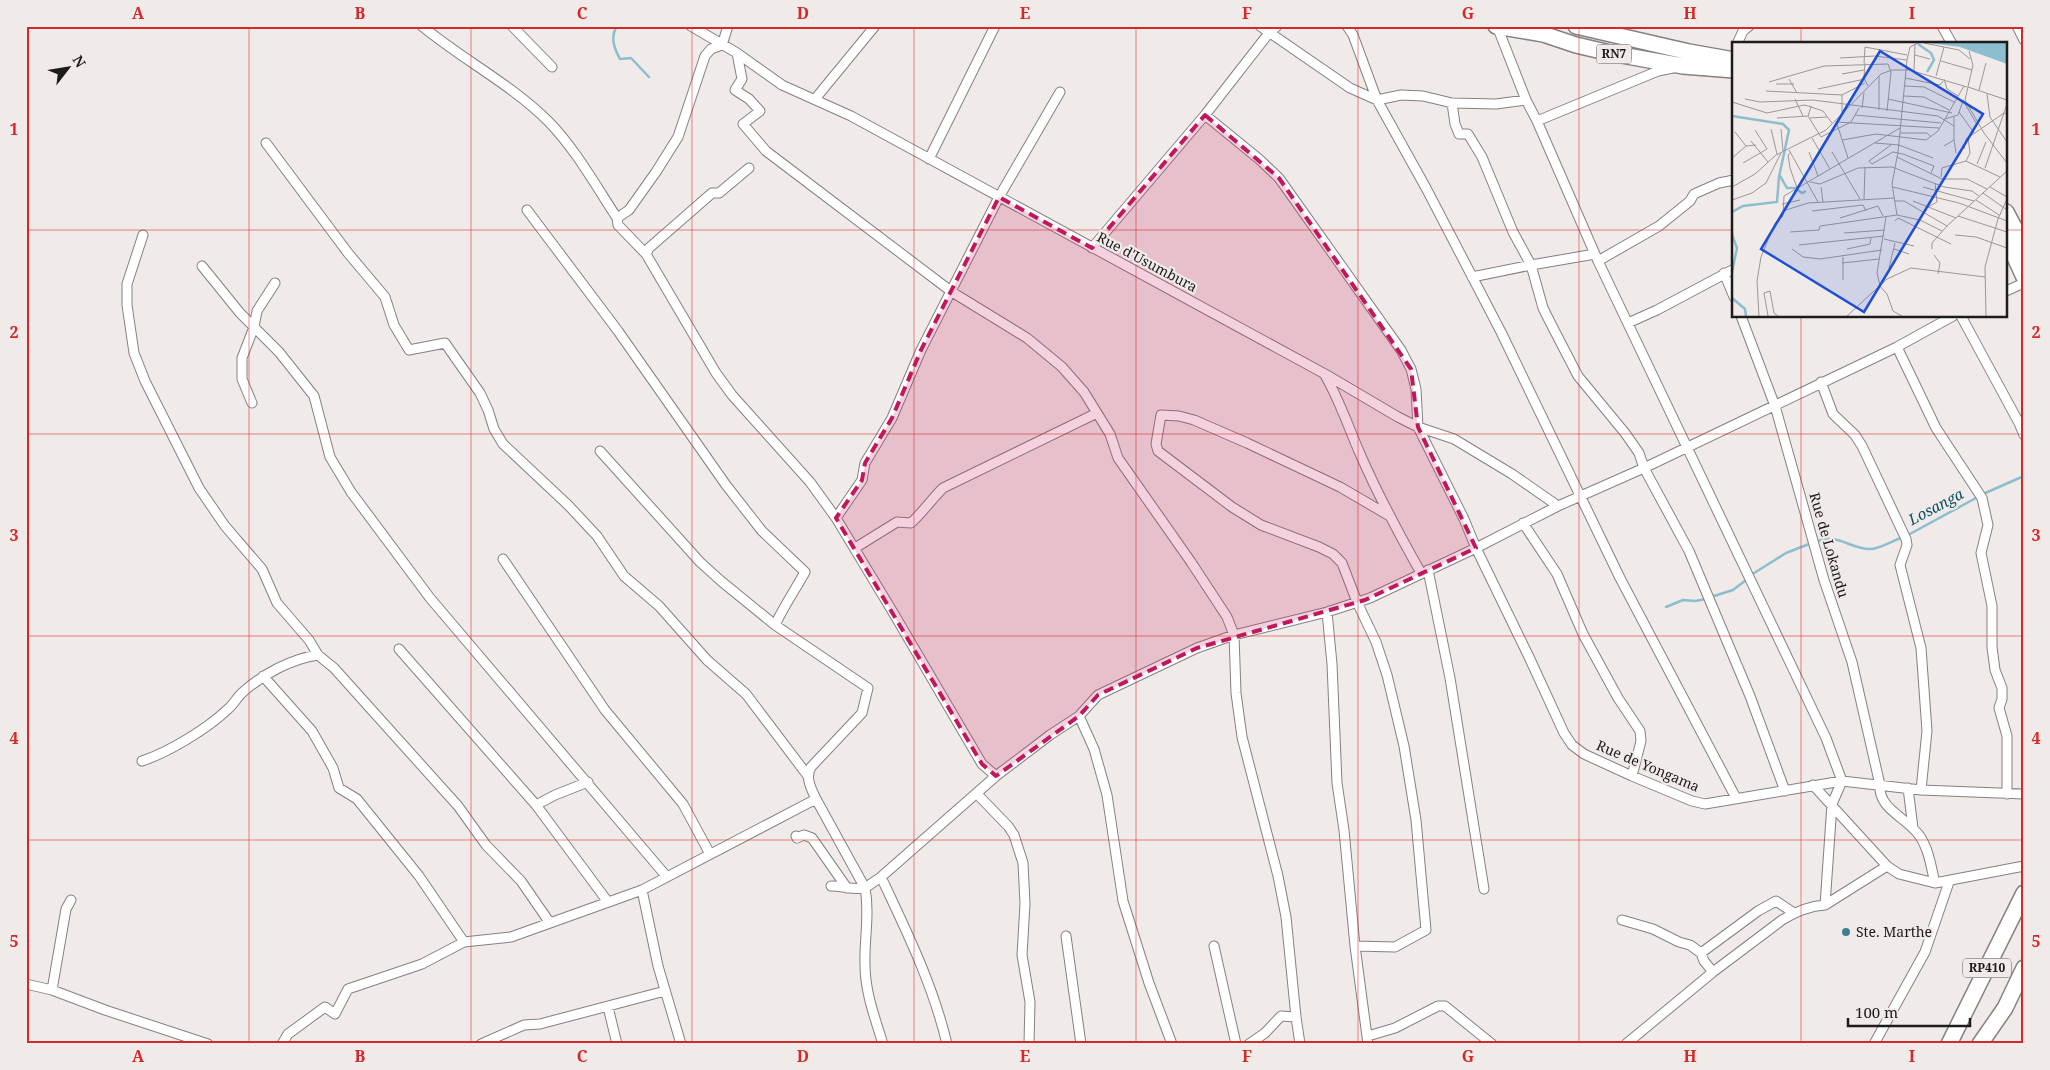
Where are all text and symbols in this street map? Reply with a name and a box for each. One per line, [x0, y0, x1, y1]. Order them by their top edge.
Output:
text: A [132, 2, 145, 24]
text: B [355, 2, 366, 24]
text: C [577, 2, 588, 24]
text: D [797, 2, 809, 24]
text: E [1020, 2, 1030, 24]
text: F [1242, 2, 1252, 24]
text: G [1462, 2, 1474, 24]
text: H [1683, 2, 1697, 24]
text: I [1909, 2, 1915, 24]
north arrow [42, 42, 92, 92]
inset map [1732, 42, 2008, 318]
road number: RN7 [1596, 44, 1632, 64]
text: N [69, 51, 91, 71]
text: 1 [9, 118, 19, 140]
text: 1 [2031, 118, 2041, 140]
street label: Rue d'Usumbura [1094, 227, 1201, 296]
text: 2 [9, 321, 19, 343]
text: 2 [2031, 321, 2041, 343]
water label: Losanga [1904, 483, 1967, 529]
street label: Rue de Lokandu [1805, 490, 1854, 600]
text: 3 [9, 524, 19, 546]
text: 3 [2031, 524, 2041, 546]
text: 4 [9, 727, 19, 749]
text: 4 [2031, 727, 2041, 749]
street label: Rue de Yongama [1594, 735, 1703, 796]
place label: Ste. Marthe [1856, 922, 1932, 941]
marker: Ste. Marthe [1840, 926, 1852, 938]
text: 5 [9, 930, 19, 952]
text: 5 [2031, 930, 2041, 952]
road number: RP410 [1963, 958, 2011, 978]
scale bar [1848, 995, 1970, 1027]
text: 100 m [1855, 1002, 1898, 1022]
text: A [132, 1045, 145, 1067]
text: B [355, 1045, 366, 1067]
text: C [577, 1045, 588, 1067]
text: D [797, 1045, 809, 1067]
text: E [1020, 1045, 1030, 1067]
text: F [1242, 1045, 1252, 1067]
text: G [1462, 1045, 1474, 1067]
text: H [1683, 1045, 1697, 1067]
text: I [1909, 1045, 1915, 1067]

